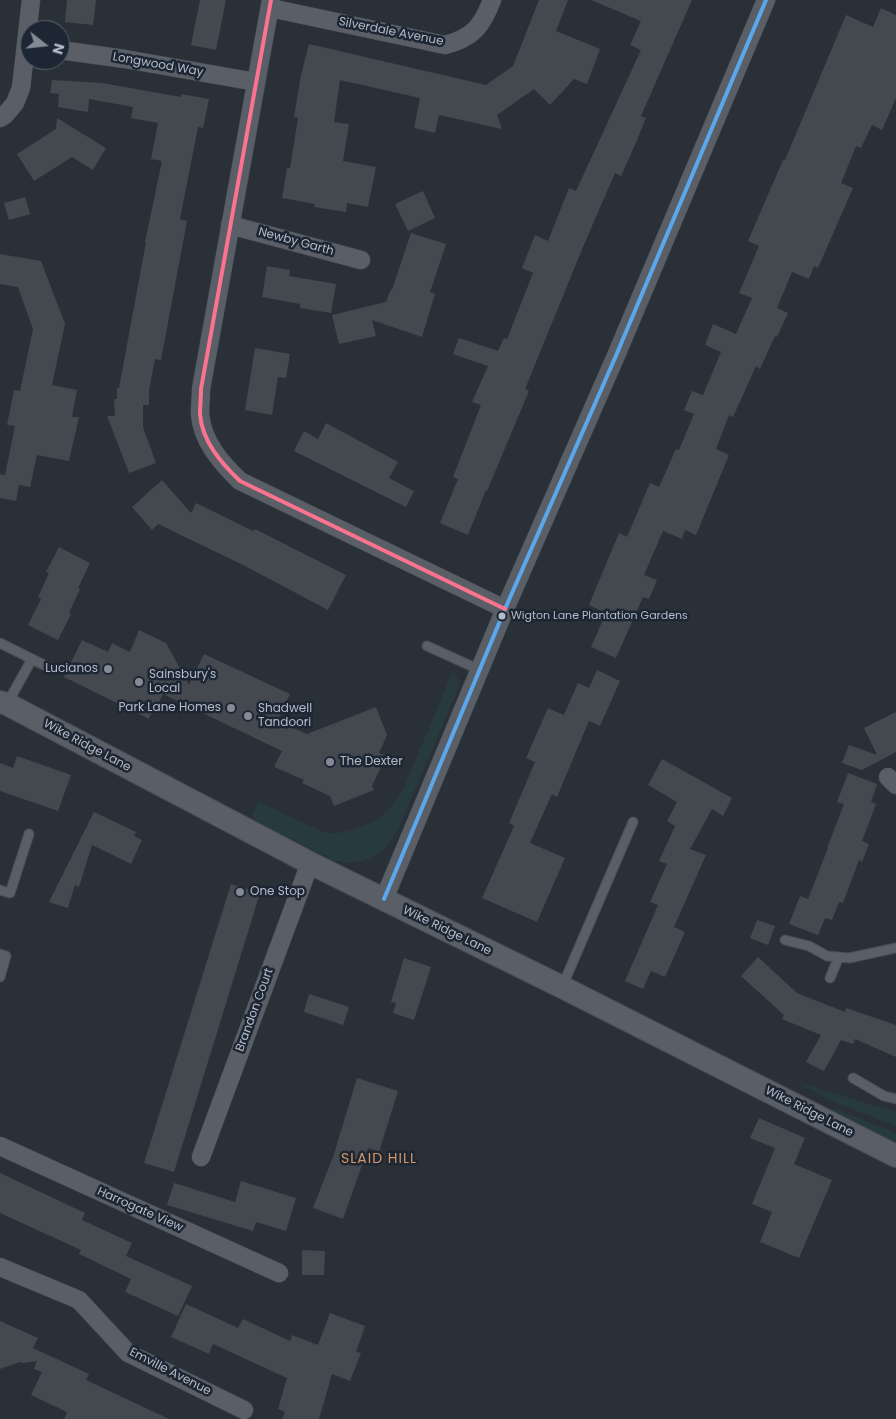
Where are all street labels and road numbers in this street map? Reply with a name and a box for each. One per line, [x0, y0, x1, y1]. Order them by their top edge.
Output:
street label: Silverdale Avenue [337, 15, 445, 49]
street label: Longwood Way [112, 50, 204, 80]
street label: Newby Garth [257, 225, 335, 259]
street label: Wike Ridge Lane [41, 717, 133, 775]
street label: Wike Ridge Lane [400, 903, 494, 959]
street label: Brandon Court [233, 966, 277, 1054]
street label: Wike Ridge Lane [763, 1084, 855, 1140]
street label: Harrogate View [95, 1185, 185, 1235]
street label: Emville Avenue [127, 1345, 213, 1399]

